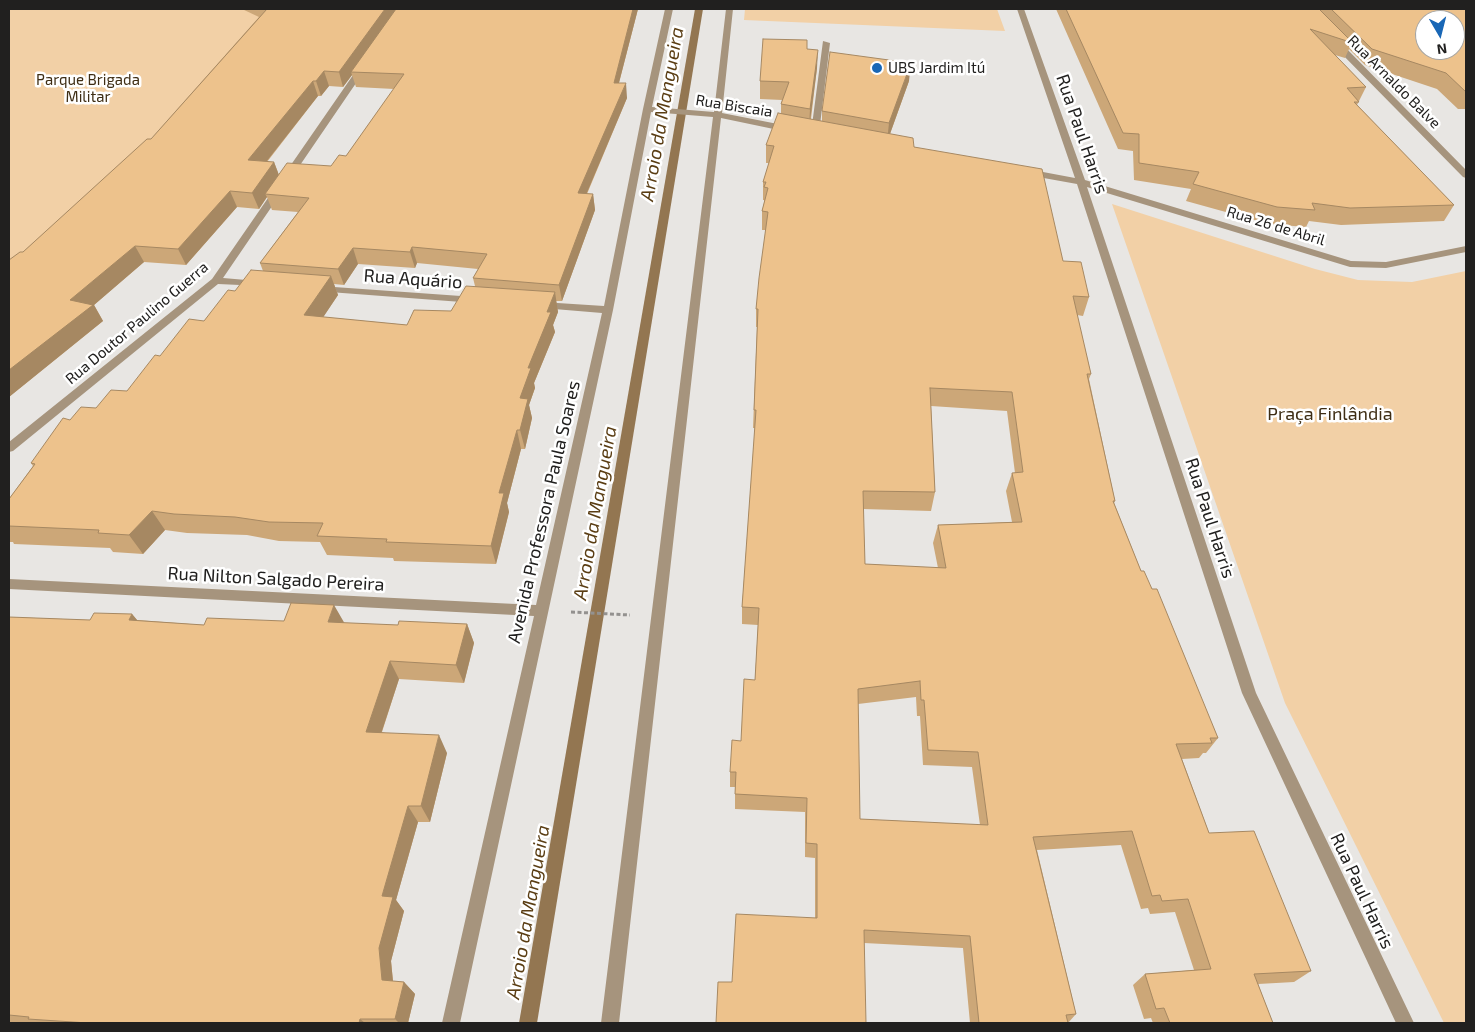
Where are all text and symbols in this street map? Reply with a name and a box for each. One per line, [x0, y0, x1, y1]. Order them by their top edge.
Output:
north arrow [1415, 10, 1465, 60]
water label: Arroio da Mangueira [635, 25, 689, 203]
street label: Rua Arnaldo Balve [1344, 32, 1444, 132]
text: N [1436, 40, 1448, 58]
place label: UBS Jardim Itú [888, 59, 985, 77]
marker: UBS Jardim Itú [870, 61, 884, 75]
park label: Parque Brigada Militar [36, 71, 140, 106]
street label: Rua Paul Harris [1051, 71, 1113, 197]
street label: Rua Biscaia [694, 91, 774, 121]
street label: Rua 26 de Abril [1225, 203, 1327, 249]
street label: Rua Doutor Paulino Guerra [62, 258, 212, 388]
street label: Rua Aquário [363, 265, 463, 293]
street label: Avenida Professora Paula Soares [503, 379, 585, 645]
park label: Praça Finlândia [1267, 403, 1393, 425]
water label: Arroio da Mangueira [568, 424, 622, 602]
street label: Rua Paul Harris [1180, 455, 1240, 581]
street label: Rua Nilton Salgado Pereira [167, 563, 385, 595]
water label: Arroio da Mangueira [501, 823, 555, 1001]
street label: Rua Paul Harris [1326, 830, 1398, 952]

